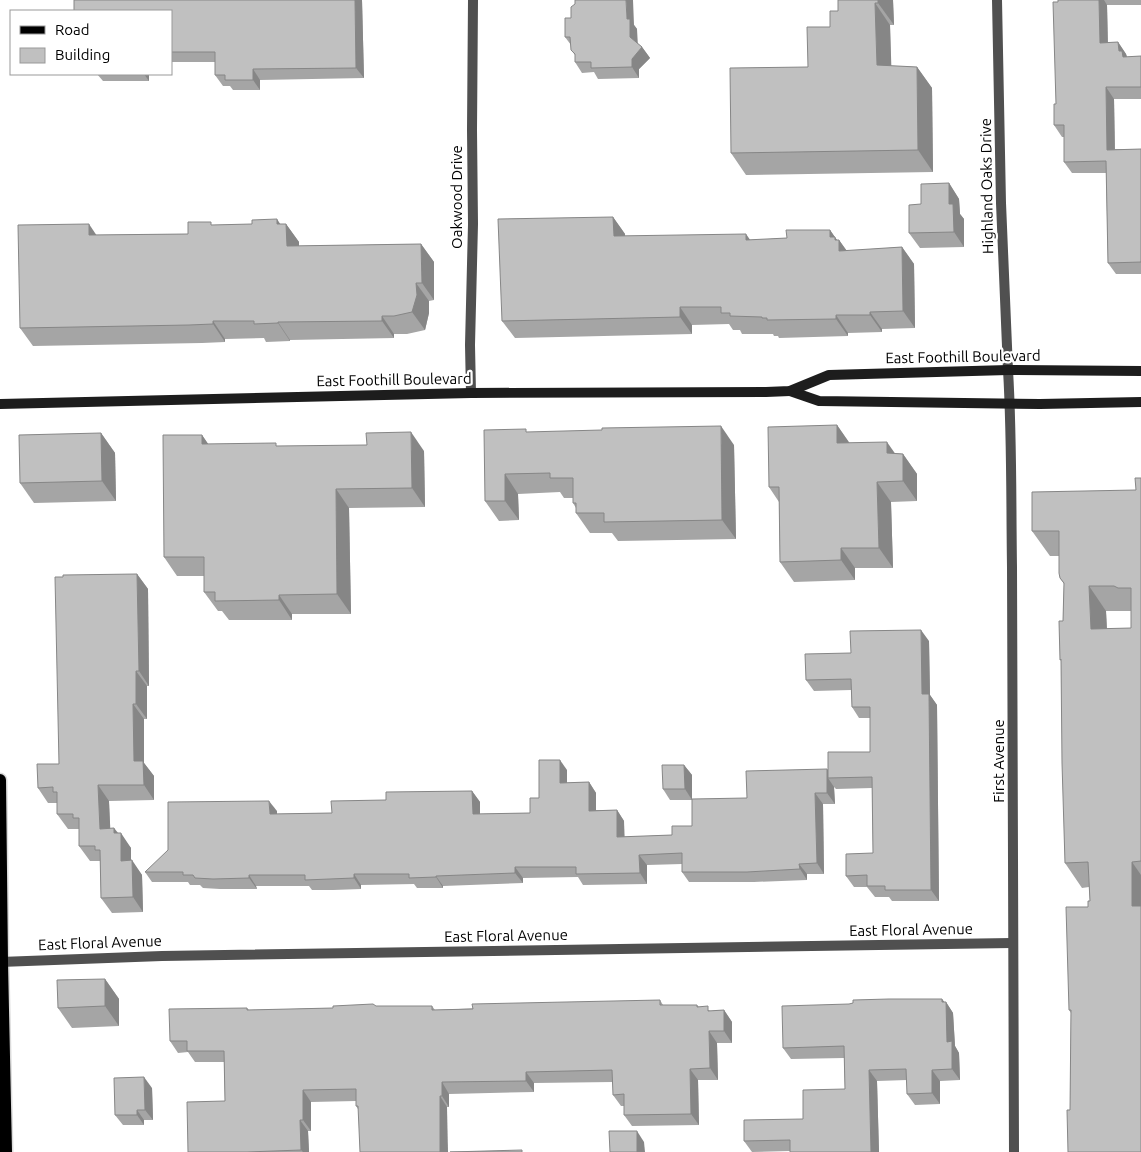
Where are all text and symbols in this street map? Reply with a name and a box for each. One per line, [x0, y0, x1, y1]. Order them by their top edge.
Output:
legend [10, 10, 172, 75]
text: Road [55, 21, 90, 38]
text: Building [55, 46, 110, 63]
street label: Highland Oaks Drive [977, 118, 996, 254]
street label: Oakwood Drive [448, 145, 465, 249]
street label: East Foothill Boulevard [885, 347, 1041, 366]
street label: East Foothill Boulevard [316, 370, 472, 389]
street label: First Avenue [990, 719, 1007, 803]
street label: East Floral Avenue [849, 920, 973, 939]
street label: East Floral Avenue [444, 926, 568, 945]
street label: East Floral Avenue [38, 932, 162, 953]

